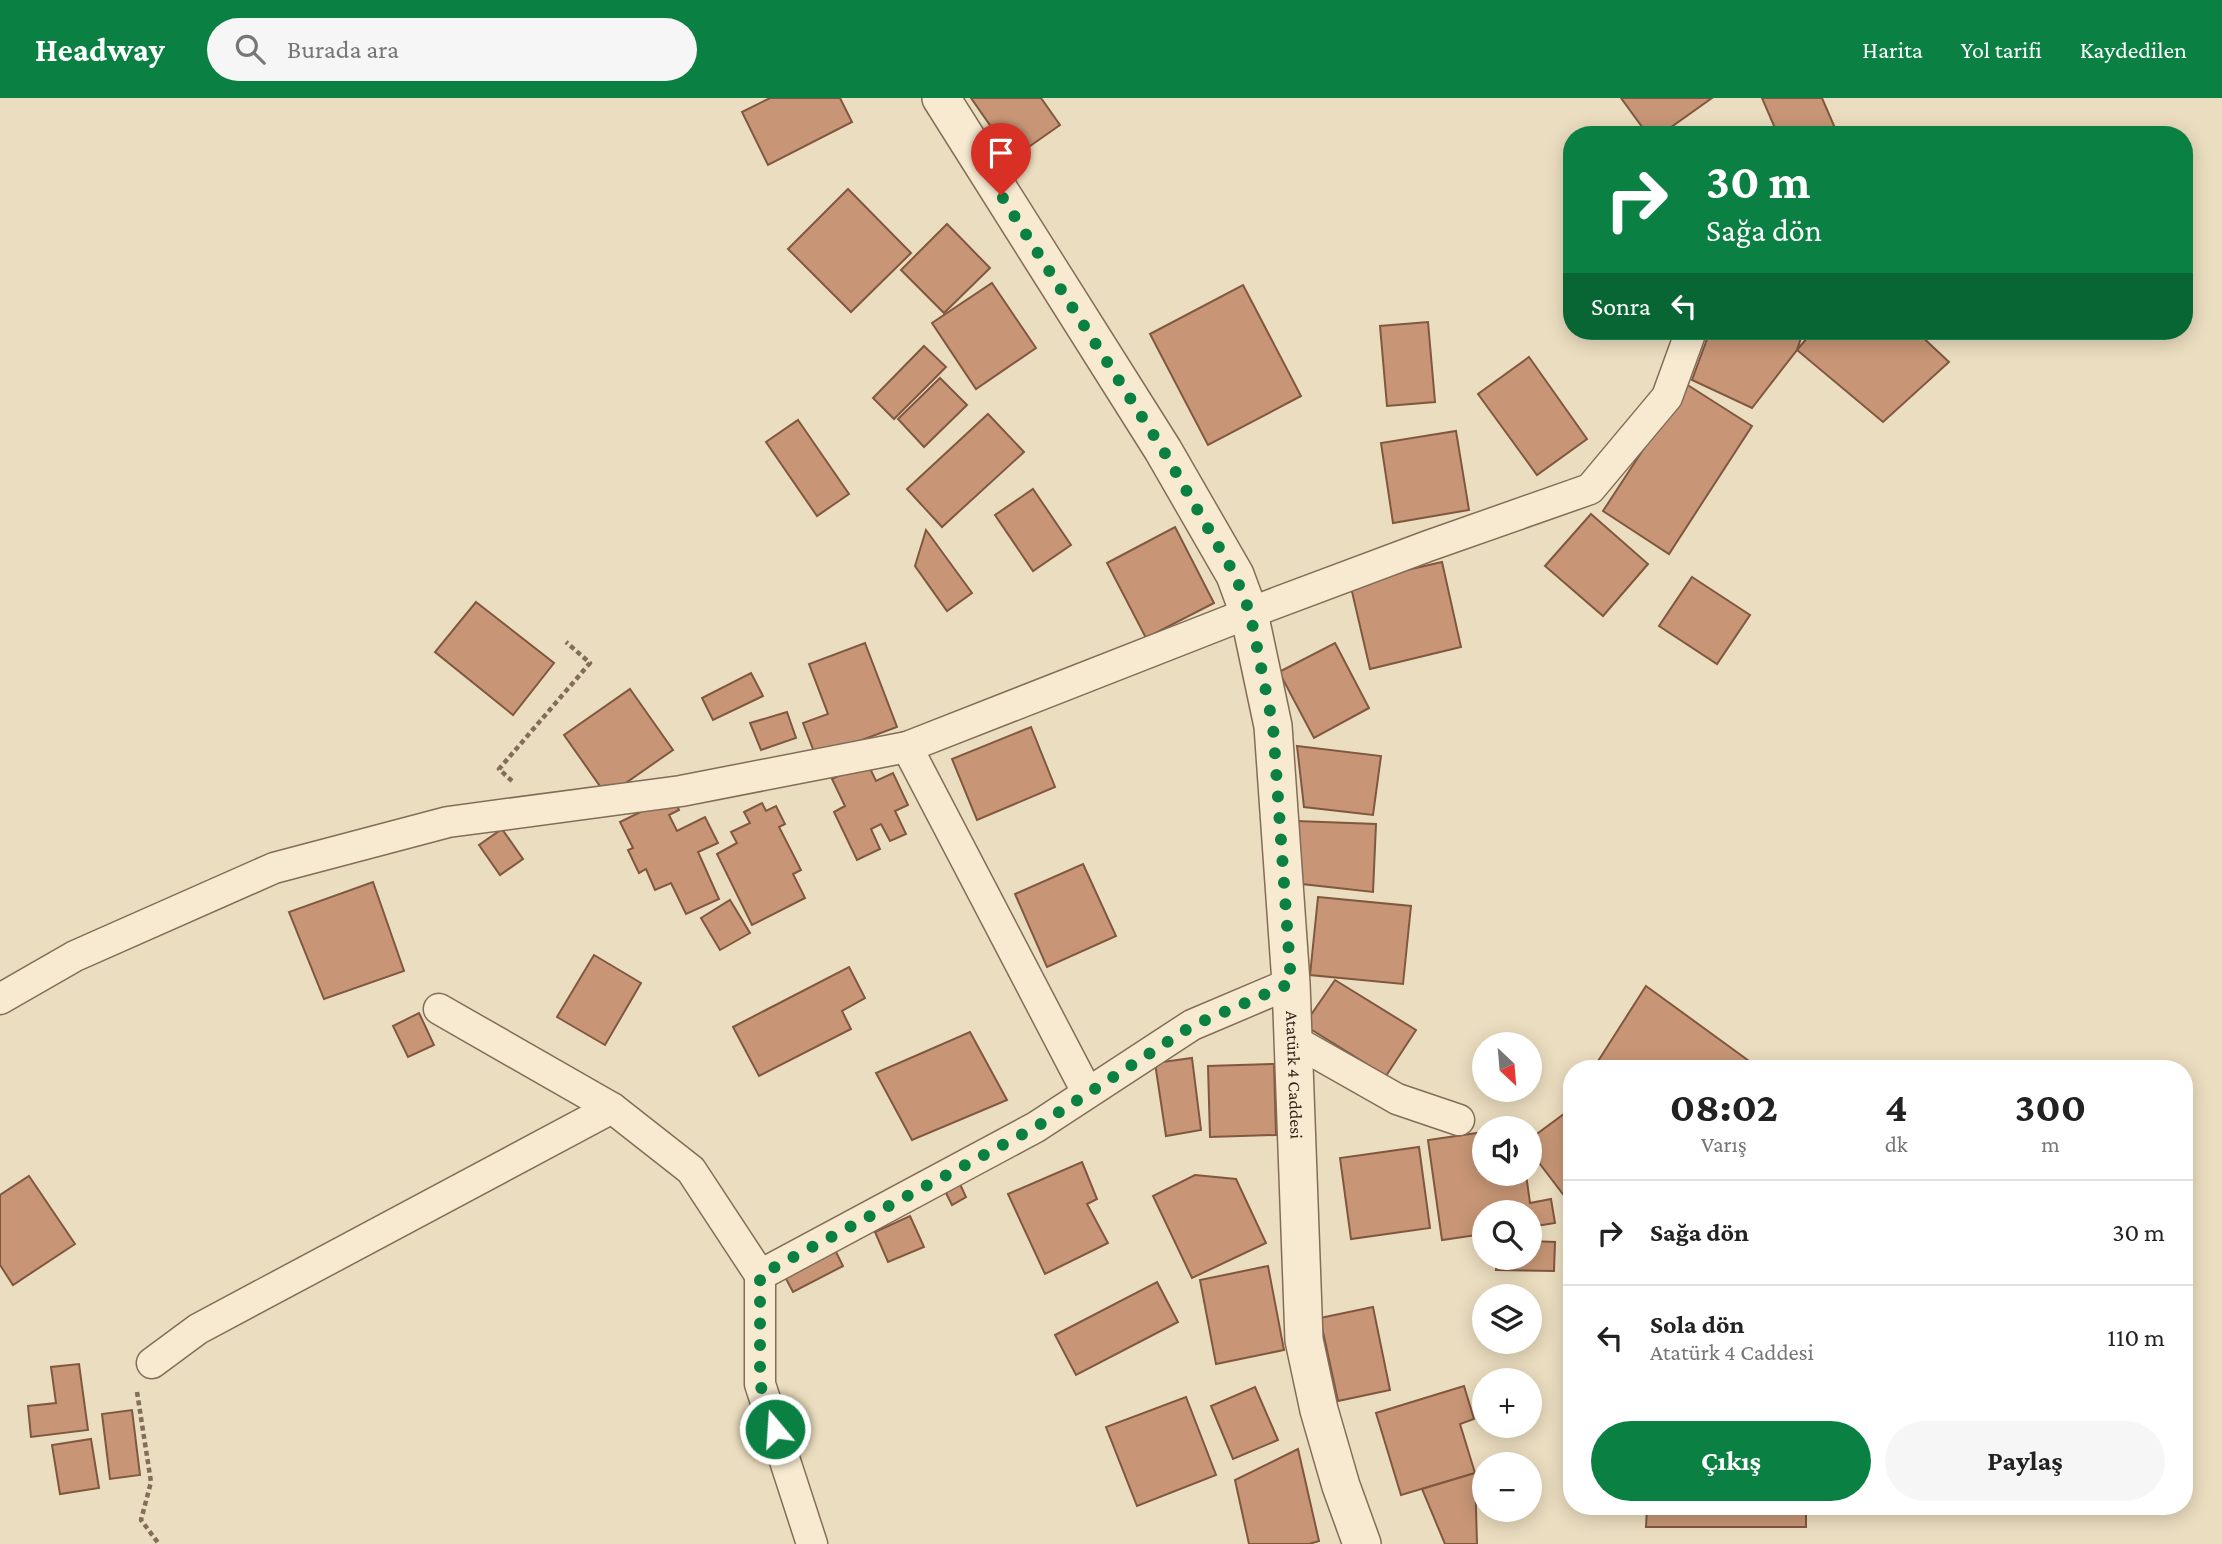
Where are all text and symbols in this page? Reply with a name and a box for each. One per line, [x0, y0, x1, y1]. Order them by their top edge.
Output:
search box [207, 18, 697, 81]
icon: search [231, 30, 269, 68]
text: Headway [35, 31, 165, 68]
text: Burada ara [287, 35, 399, 64]
text: Harita [1862, 36, 1923, 63]
text: Yol tarifi [1961, 36, 2042, 63]
text: Kaydedilen [2080, 36, 2187, 63]
pin [971, 123, 1031, 195]
icon: arrive [982, 134, 1020, 172]
icon: right [1591, 154, 1682, 245]
text: 30 m [1706, 154, 1811, 209]
text: Sağa dön [1706, 212, 1822, 248]
icon: left [1665, 287, 1703, 325]
text: Sonra [1591, 292, 1651, 321]
street label: Atatürk 4 Caddesi [1282, 1010, 1307, 1140]
north arrow [1472, 1032, 1542, 1102]
map controls [1472, 1032, 1542, 1522]
text: 08:02 [1670, 1083, 1778, 1130]
text: 4 [1885, 1083, 1908, 1130]
text: 300 [2015, 1083, 2086, 1130]
button: sound [1472, 1116, 1542, 1186]
text: Varış [1701, 1131, 1747, 1157]
text: dk [1885, 1131, 1908, 1157]
text: m [2041, 1131, 2060, 1157]
button: search [1472, 1200, 1542, 1270]
icon: right [1591, 1214, 1629, 1252]
text: Sağa dön [1650, 1218, 1749, 1247]
text: 30 m [2112, 1218, 2165, 1247]
button: layers [1472, 1284, 1542, 1354]
text: Sola dön [1650, 1310, 1744, 1339]
icon: left [1591, 1319, 1629, 1357]
text: 110 m [2107, 1323, 2165, 1352]
text: Atatürk 4 Caddesi [1650, 1339, 1814, 1365]
button: + [1472, 1368, 1542, 1438]
position arrow [738, 1392, 812, 1466]
button: Çıkış [1591, 1421, 1871, 1501]
button: Paylaş [1885, 1421, 2165, 1501]
button: − [1472, 1452, 1542, 1522]

